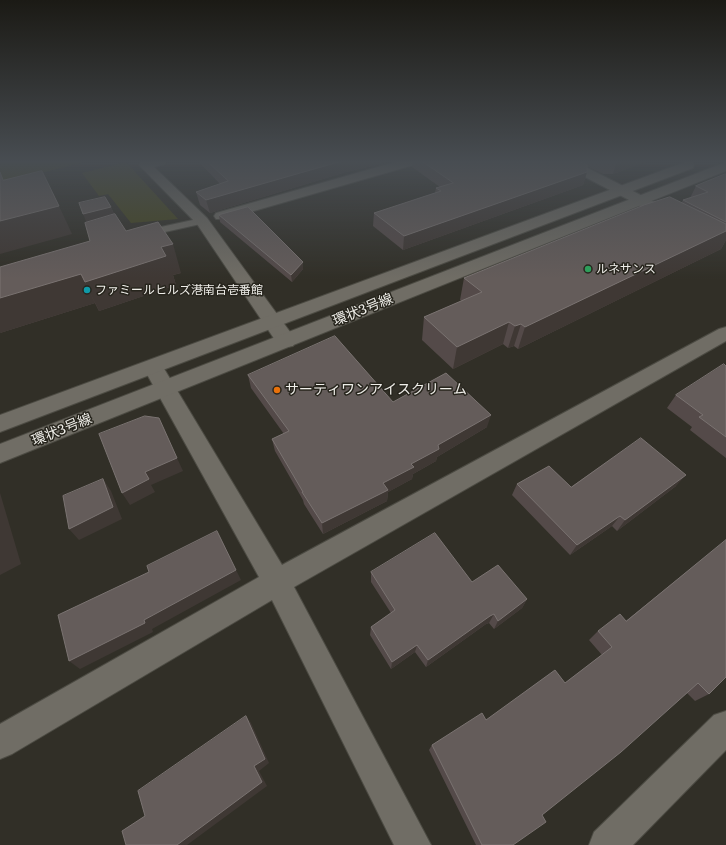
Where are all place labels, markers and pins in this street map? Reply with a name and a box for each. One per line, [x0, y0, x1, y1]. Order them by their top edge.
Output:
place label: ルネサンス [596, 262, 656, 276]
marker: ルネサンス [583, 264, 593, 274]
place label: ファミールヒルズ港南台壱番館 [95, 283, 263, 297]
marker: ファミールヒルズ港南台壱番館 [82, 285, 92, 295]
place label: サーティワンアイスクリーム [285, 382, 467, 398]
marker: サーティワンアイスクリーム [272, 385, 282, 395]

